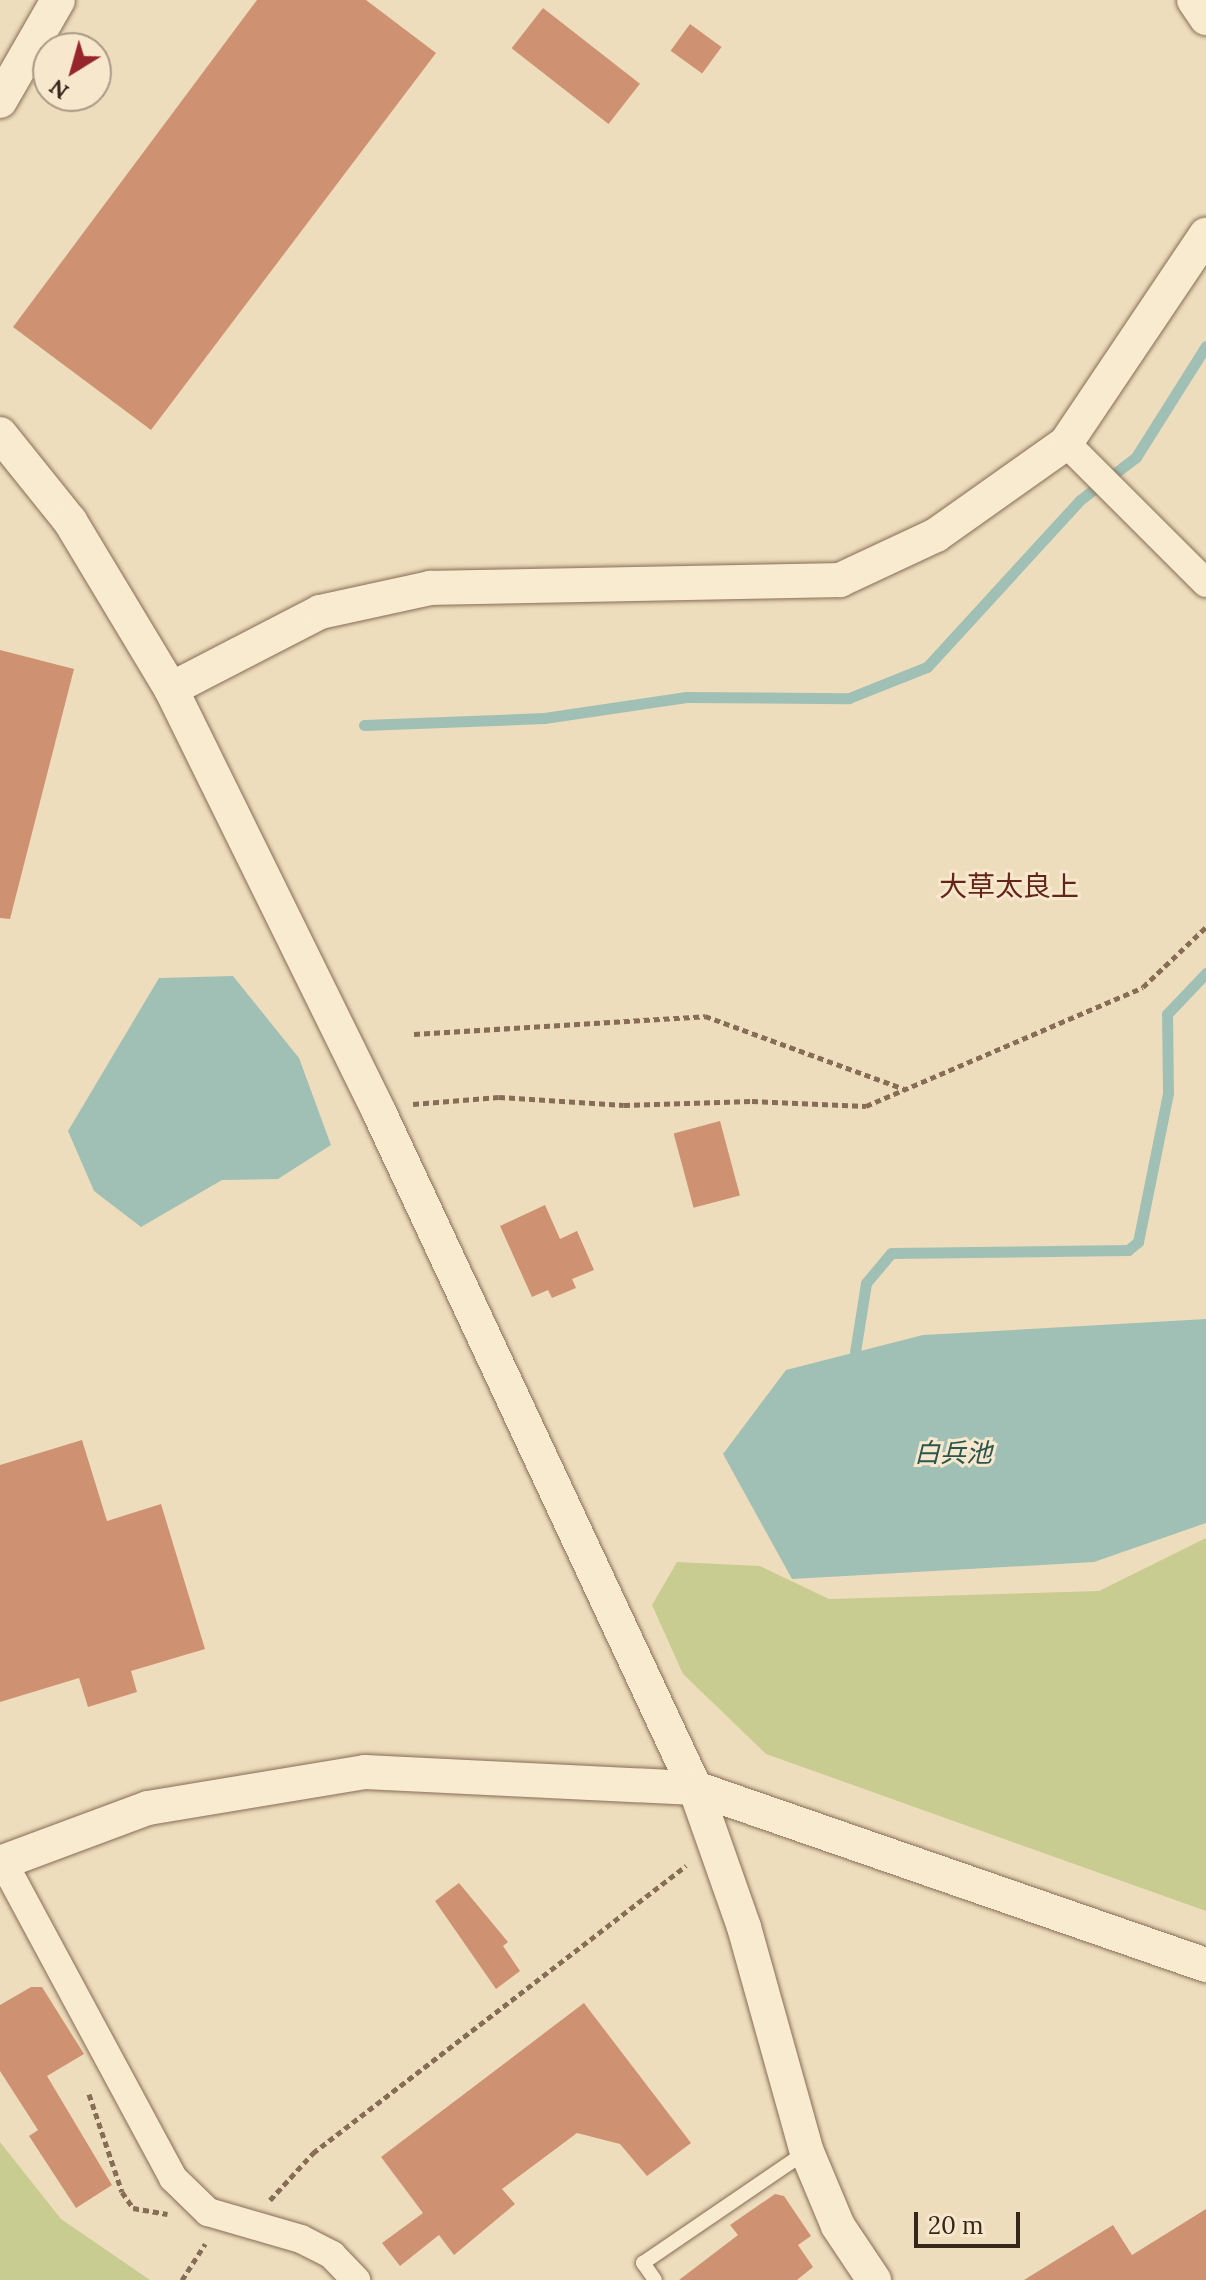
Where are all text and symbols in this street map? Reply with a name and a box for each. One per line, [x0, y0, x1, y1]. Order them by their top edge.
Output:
north arrow [32, 32, 112, 112]
text: N [44, 73, 74, 106]
district label: 大草太良上 [939, 869, 1079, 903]
water label: 白兵池 [914, 1437, 992, 1469]
scale bar [918, 2196, 1024, 2246]
text: 20 m [928, 2210, 984, 2241]

